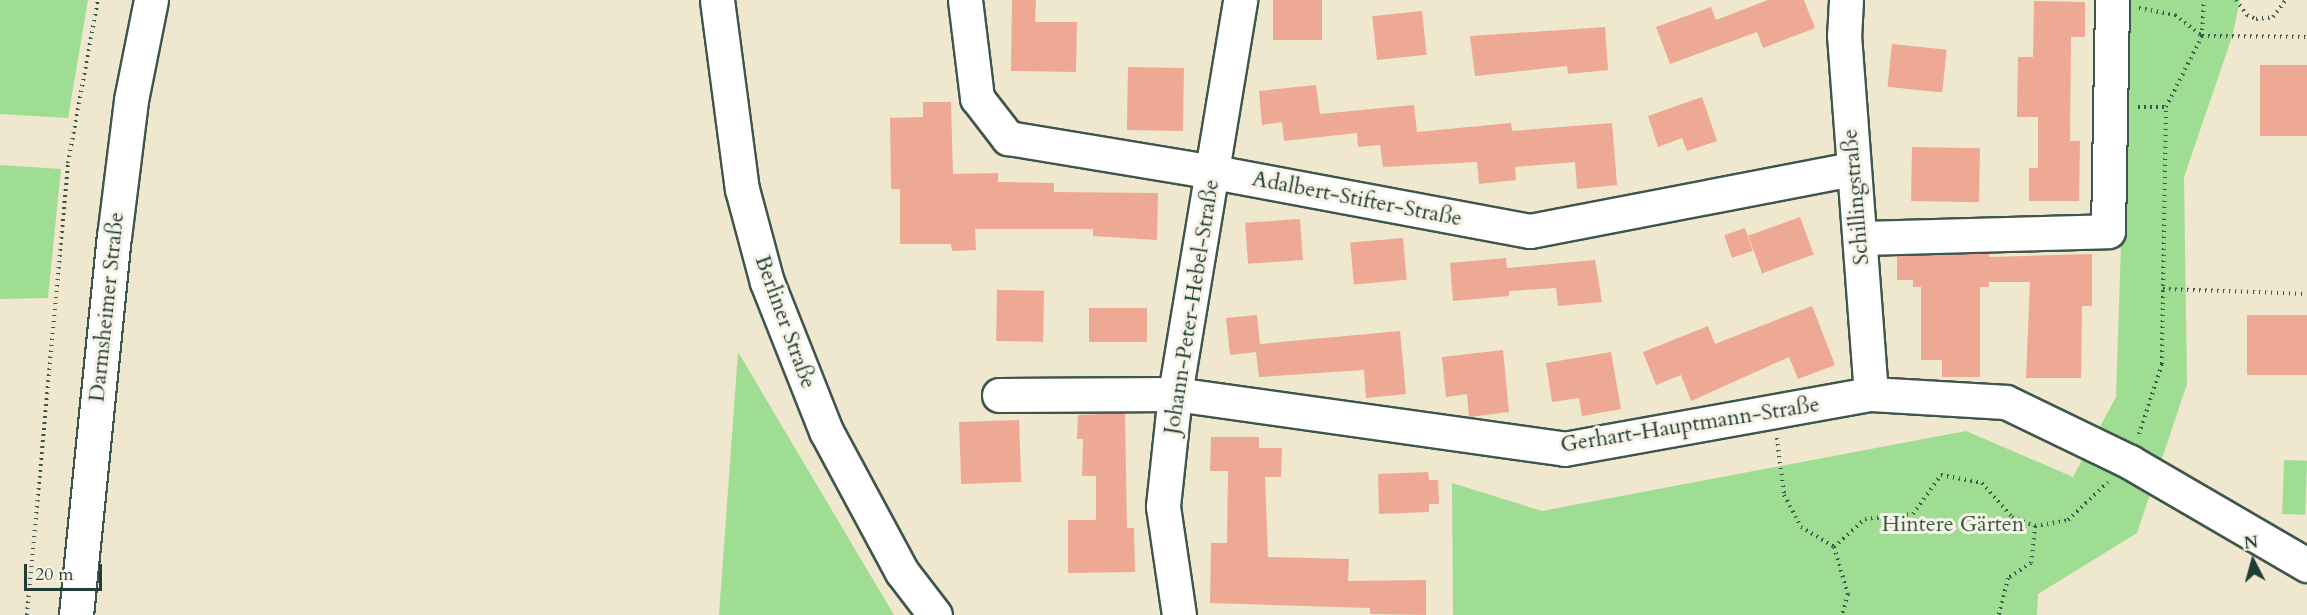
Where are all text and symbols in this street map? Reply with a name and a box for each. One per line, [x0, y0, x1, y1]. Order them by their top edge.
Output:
street label: Schillingstraße [1837, 128, 1875, 266]
street label: Adalbert-Stifter-Straße [1250, 166, 1464, 232]
street label: Johann-Peter-Hebel-Straße [1159, 178, 1225, 436]
street label: Darmsheimer Straße [84, 211, 130, 403]
street label: Berliner Straße [749, 252, 821, 392]
street label: Gerhart-Hauptmann-Straße [1559, 391, 1821, 459]
park label: Hintere Gärten [1882, 512, 2024, 538]
north arrow [2223, 531, 2283, 591]
text: N [2243, 531, 2259, 555]
scale bar [27, 552, 105, 590]
text: 20 m [35, 562, 74, 587]

